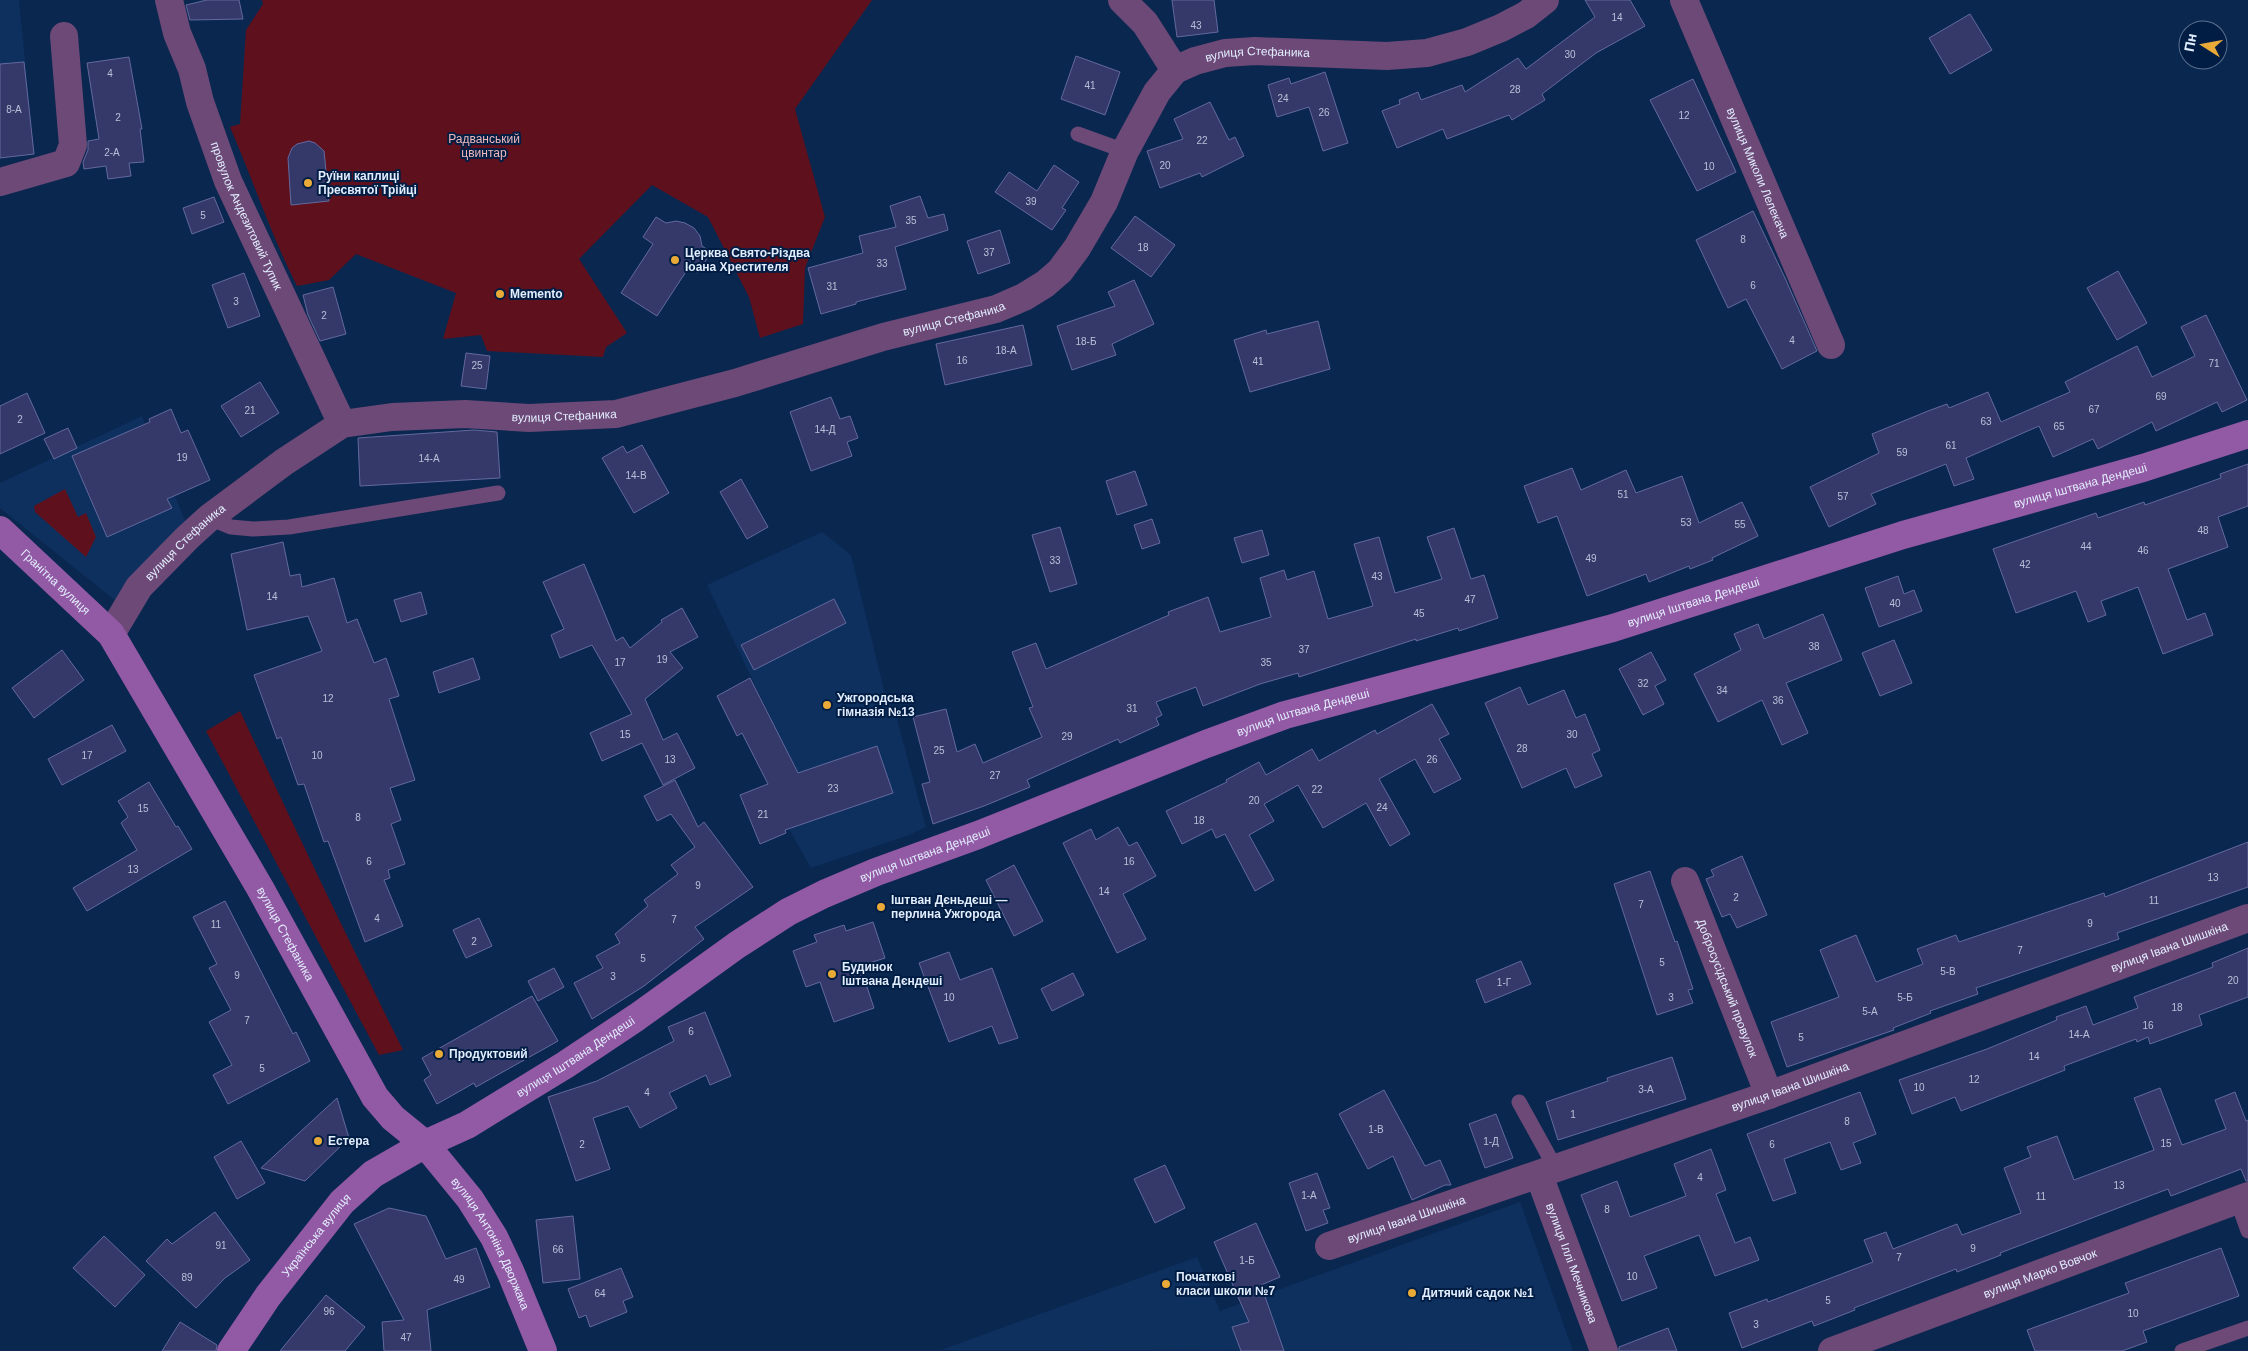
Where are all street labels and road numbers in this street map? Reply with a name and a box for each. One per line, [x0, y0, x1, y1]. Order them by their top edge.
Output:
street label: вулиця Стефаника [1204, 44, 1310, 65]
street label: вулиця Миколи Лелекача [1724, 106, 1792, 241]
street label: провулок Андезитовий Тупик [208, 140, 285, 293]
street label: вулиця Стефаника [901, 299, 1008, 339]
street label: вулиця Стефаника [511, 407, 617, 425]
street label: вулиця Іштвана Дендеші [2012, 460, 2149, 511]
street label: вулиця Стефаника [142, 501, 228, 584]
street label: Гранітна вулиця [18, 546, 93, 618]
street label: вулиця Іштвана Дендеші [1626, 574, 1761, 630]
street label: вулиця Іштвана Дендеші [1235, 686, 1371, 739]
street label: вулиця Іштвана Дендеші [858, 824, 992, 885]
street label: вулиця Стефаника [254, 884, 317, 984]
street label: Добросусідський провулок [1693, 917, 1761, 1060]
street label: вулиця Івана Шишкіна [2109, 919, 2230, 975]
street label: вулиця Іштвана Дендеші [514, 1014, 637, 1100]
street label: вулиця Івана Шишкіна [1730, 1059, 1851, 1114]
street label: вулиця Антоніна Дворжака [448, 1174, 532, 1312]
street label: Українська вулиця [279, 1191, 354, 1280]
street label: вулиця Івана Шишкіна [1346, 1193, 1468, 1246]
street label: вулиця Іллі Мечникова [1543, 1201, 1600, 1325]
street label: вулиця Марко Вовчок [1981, 1246, 2099, 1301]

